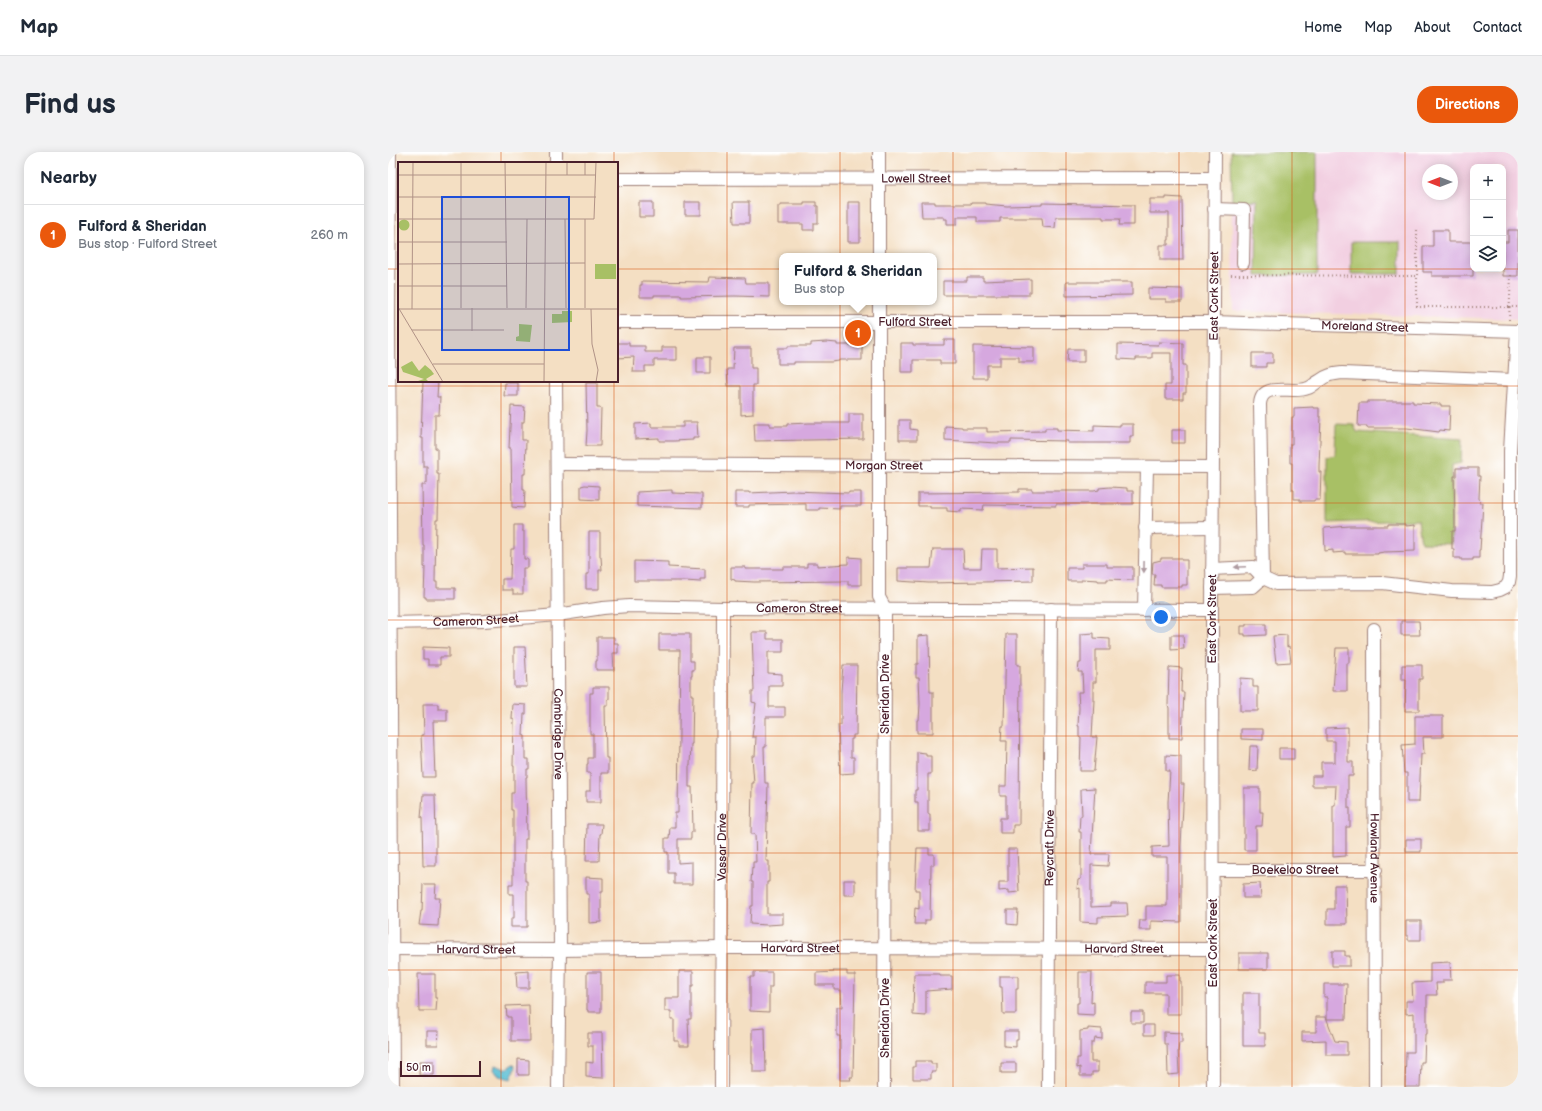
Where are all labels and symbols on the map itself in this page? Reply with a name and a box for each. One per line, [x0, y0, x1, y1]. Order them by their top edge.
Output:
inset map [398, 162, 618, 382]
north arrow [1422, 164, 1458, 200]
street label: Lowell Street [881, 171, 951, 187]
street label: East Cork Street [1207, 251, 1222, 341]
street label: Fulford Street [878, 315, 952, 330]
pin: 1 [845, 318, 871, 348]
street label: Moreland Street [1321, 318, 1409, 336]
street label: Morgan Street [845, 458, 923, 474]
one-way arrow [1141, 561, 1148, 573]
one-way arrow [1234, 564, 1246, 571]
street label: East Cork Street [1205, 574, 1220, 664]
street label: Cameron Street [756, 601, 843, 616]
your location [1151, 607, 1171, 627]
street label: Cameron Street [433, 611, 520, 630]
street label: Sheridan Drive [878, 654, 893, 734]
street label: Cambridge Drive [550, 688, 566, 780]
street label: Reycraft Drive [1042, 810, 1058, 886]
street label: Vassar Drive [715, 813, 730, 881]
street label: Howland Avenue [1366, 813, 1382, 903]
street label: Boekeloo Street [1251, 863, 1339, 878]
street label: East Cork Street [1206, 898, 1221, 988]
street label: Harvard Street [760, 941, 840, 956]
street label: Harvard Street [436, 942, 516, 958]
street label: Harvard Street [1084, 942, 1164, 957]
street label: Sheridan Drive [878, 978, 893, 1058]
scale bar [400, 1059, 481, 1078]

